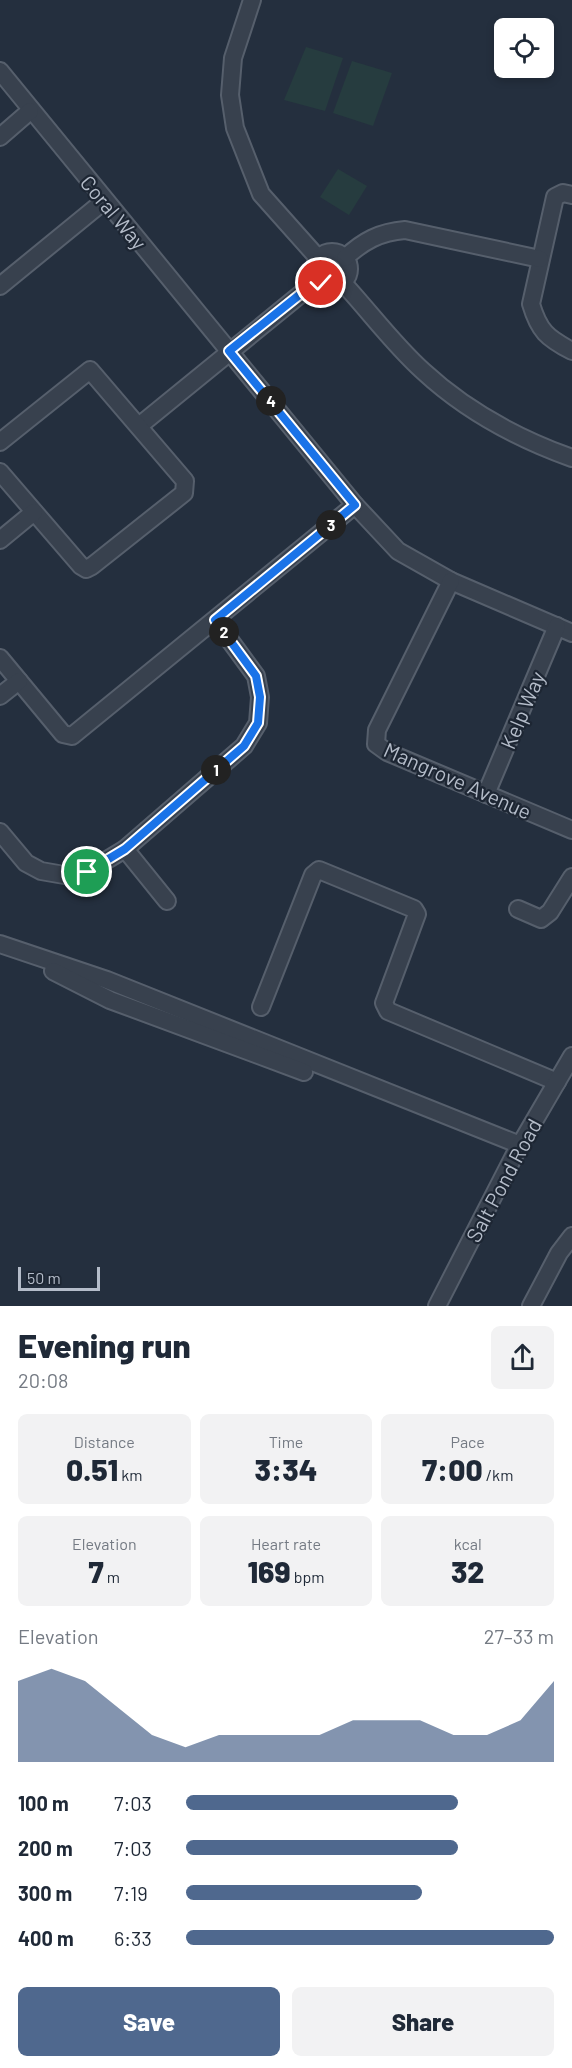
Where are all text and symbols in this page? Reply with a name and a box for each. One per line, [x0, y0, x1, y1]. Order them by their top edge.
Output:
map controls [494, 18, 554, 78]
button: locate [494, 18, 554, 78]
street label: Coral Way [76, 170, 152, 254]
pin [295, 257, 346, 308]
icon: check [304, 266, 337, 299]
pin: 4 [256, 386, 286, 416]
text: 4 [266, 391, 276, 410]
pin: 3 [316, 510, 346, 540]
text: 3 [327, 515, 335, 534]
pin: 2 [209, 617, 239, 647]
text: 2 [220, 622, 228, 641]
street label: Kelp Way [494, 667, 550, 753]
street label: Mangrove Avenue [380, 736, 536, 824]
pin: 1 [201, 755, 231, 785]
text: 1 [213, 760, 219, 779]
pin [61, 846, 112, 897]
icon: arrive [70, 855, 103, 888]
street label: Salt Pond Road [460, 1114, 546, 1246]
scale bar [18, 1264, 100, 1292]
text: 50 m [27, 1268, 61, 1287]
text: Evening run [18, 1325, 191, 1365]
button: share [491, 1326, 554, 1389]
text: 20:08 [18, 1368, 69, 1392]
text: Distance [74, 1432, 135, 1451]
text: Time [269, 1432, 303, 1451]
text: Pace [450, 1432, 485, 1451]
text: 0.51 [66, 1451, 118, 1487]
text: 3:34 [255, 1451, 317, 1487]
text: 7:00 [422, 1451, 483, 1487]
text: km [118, 1465, 143, 1484]
text: /km [483, 1465, 513, 1484]
text: Elevation [72, 1534, 137, 1553]
text: Heart rate [251, 1534, 321, 1553]
text: kcal [454, 1534, 482, 1553]
text: 7 [89, 1553, 104, 1589]
text: 169 [247, 1553, 291, 1589]
text: 32 [451, 1553, 484, 1589]
text: m [104, 1567, 120, 1586]
text: bpm [291, 1567, 325, 1586]
text: Elevation [18, 1624, 99, 1648]
text: 27–33 m [484, 1624, 554, 1648]
text: 100 m [18, 1791, 69, 1815]
text: 7:03 [114, 1791, 152, 1815]
text: 200 m [18, 1836, 73, 1860]
text: 7:03 [114, 1836, 152, 1860]
text: 300 m [18, 1881, 72, 1905]
text: 7:19 [114, 1881, 148, 1905]
text: 400 m [18, 1926, 74, 1950]
text: 6:33 [114, 1926, 152, 1950]
button: Save [18, 1987, 280, 2056]
button: Share [292, 1987, 554, 2056]

